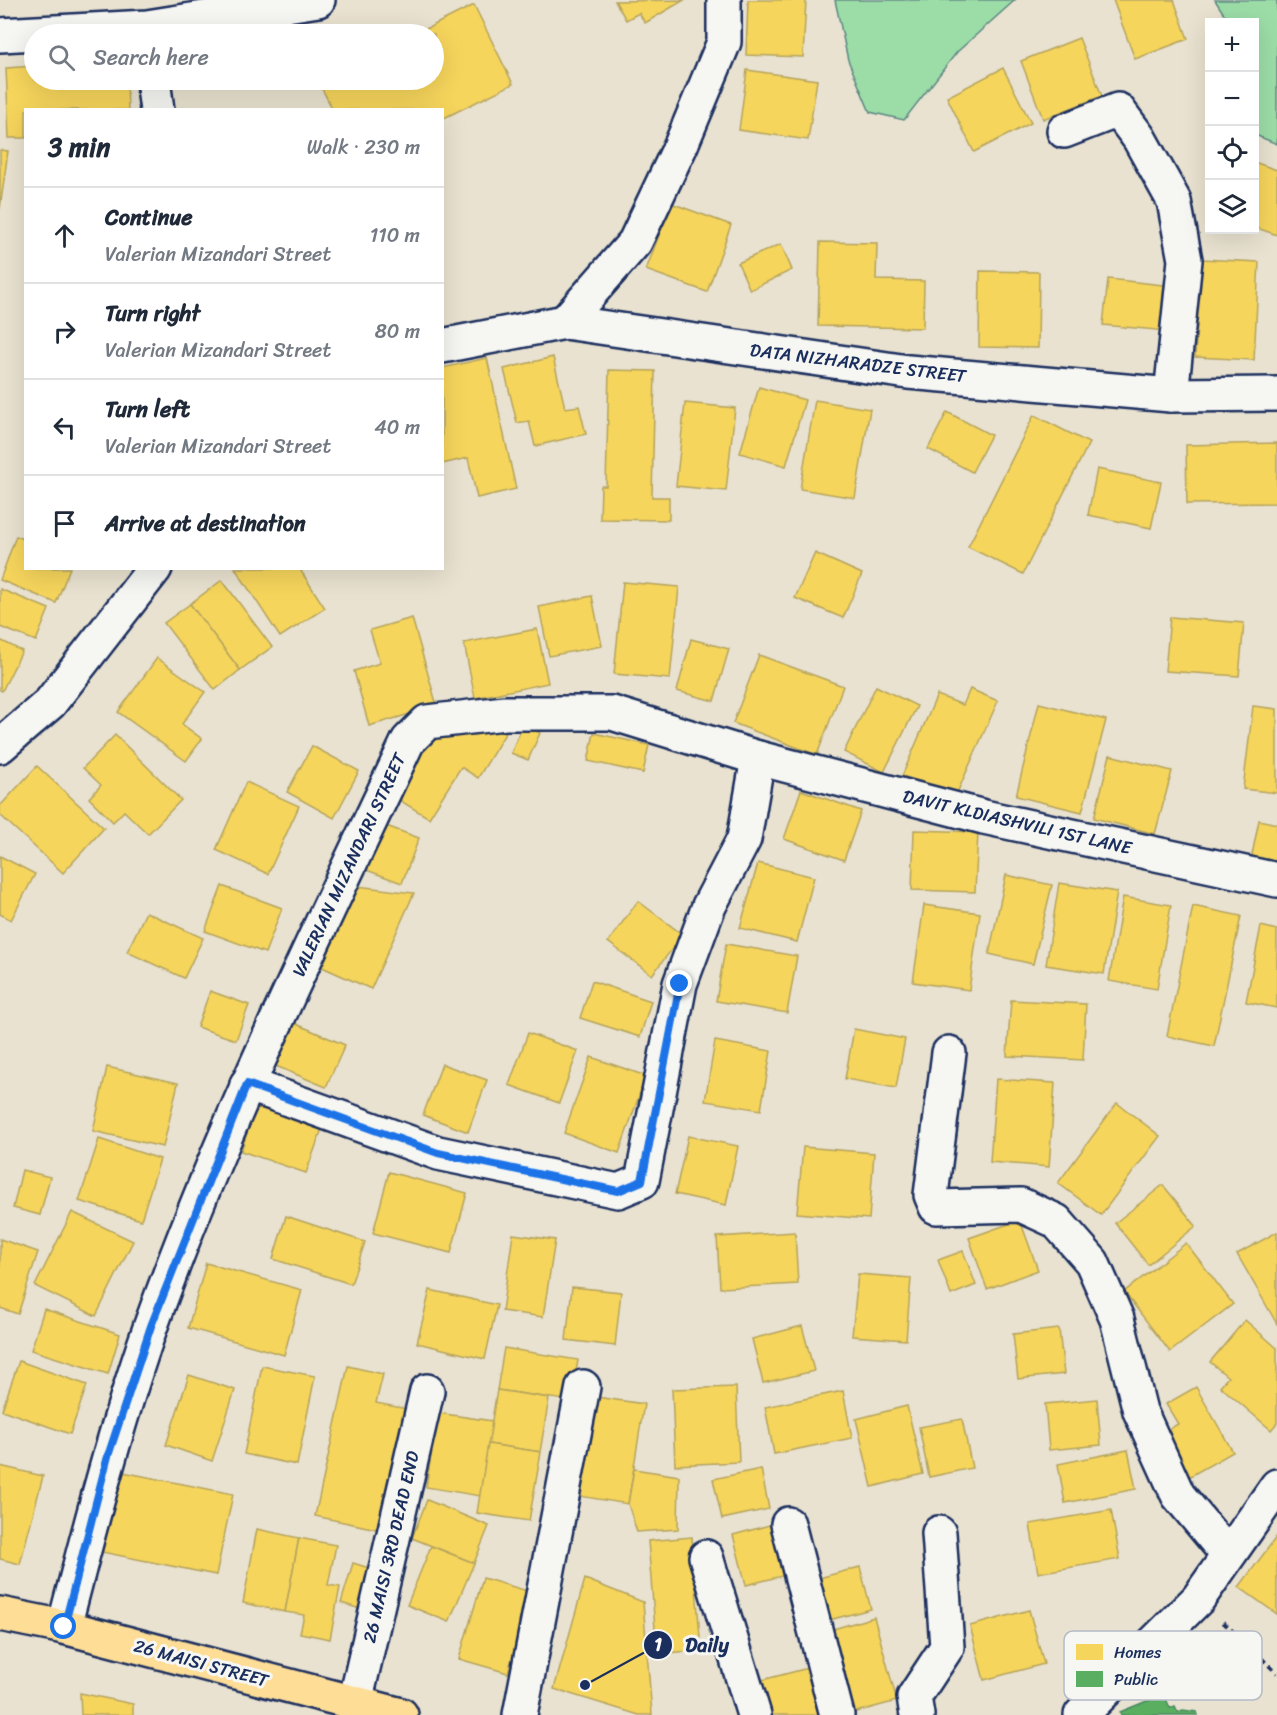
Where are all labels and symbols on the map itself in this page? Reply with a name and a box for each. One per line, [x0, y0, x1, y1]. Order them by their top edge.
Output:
street label: DATA NIZHARADZE STREET [748, 334, 969, 392]
street label: VALERIAN MIZANDARI STREET [283, 747, 415, 982]
street label: DAVIT KLDIASHVILI 1ST LANE [899, 780, 1136, 864]
route end [666, 970, 692, 996]
street label: 26 MAISI 3RD DEAD END [353, 1448, 429, 1646]
route start [50, 1613, 76, 1639]
callout: Daily [643, 1626, 741, 1664]
text: Daily [685, 1628, 729, 1663]
text: 1 [654, 1629, 662, 1661]
street label: 26 MAISI STREET [130, 1630, 273, 1697]
legend [1064, 1631, 1262, 1700]
text: Homes [1114, 1638, 1162, 1667]
text: Public [1114, 1665, 1158, 1694]

